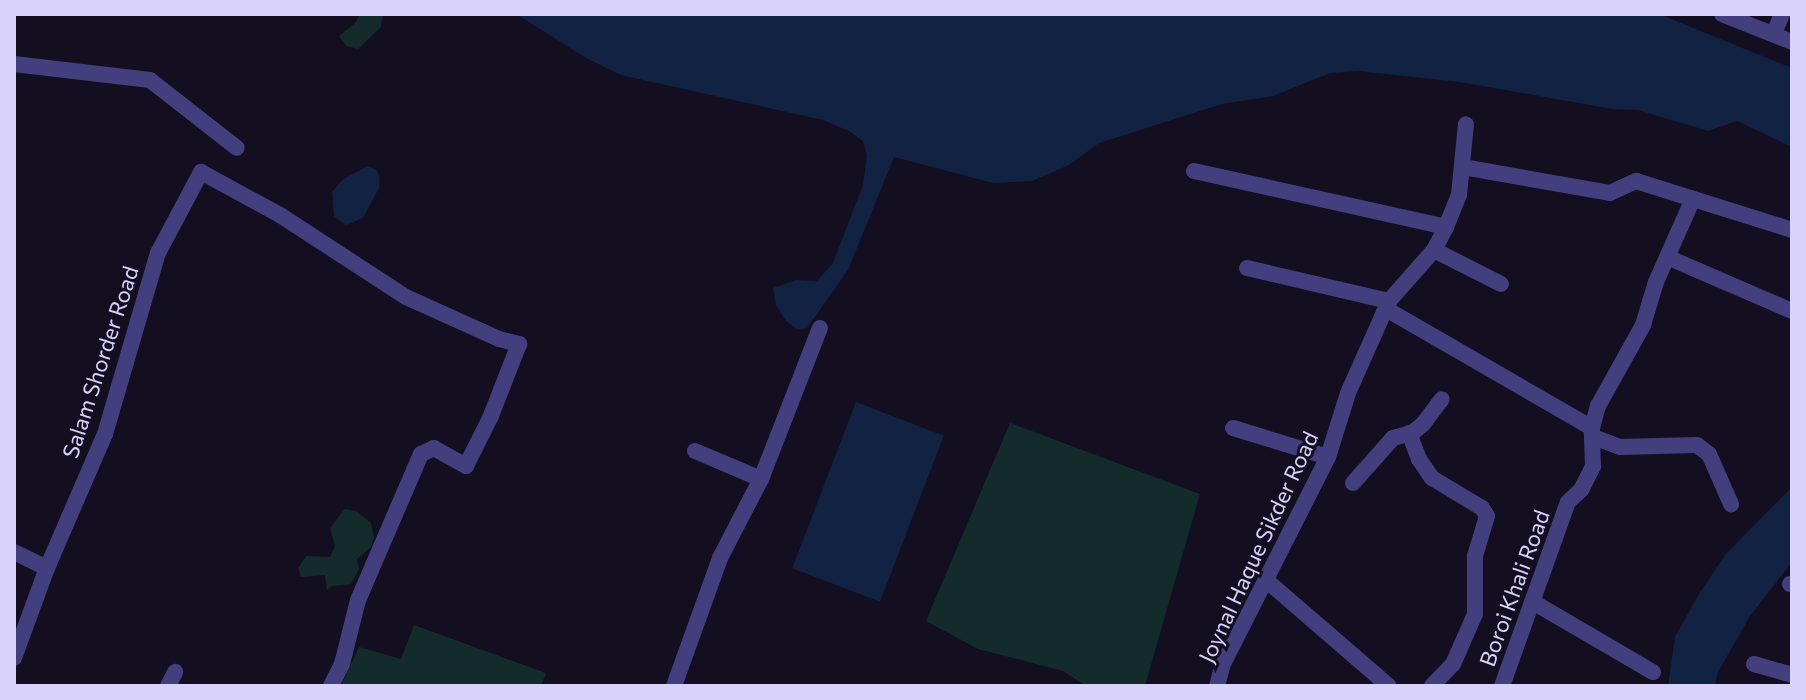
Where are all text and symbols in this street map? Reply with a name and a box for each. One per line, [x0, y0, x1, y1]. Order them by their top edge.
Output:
street label: Salam Shorder Road [56, 263, 144, 461]
street label: Joynal Haque Sikder Road [1193, 427, 1323, 667]
street label: Boroi Khali Road [1473, 506, 1555, 670]

